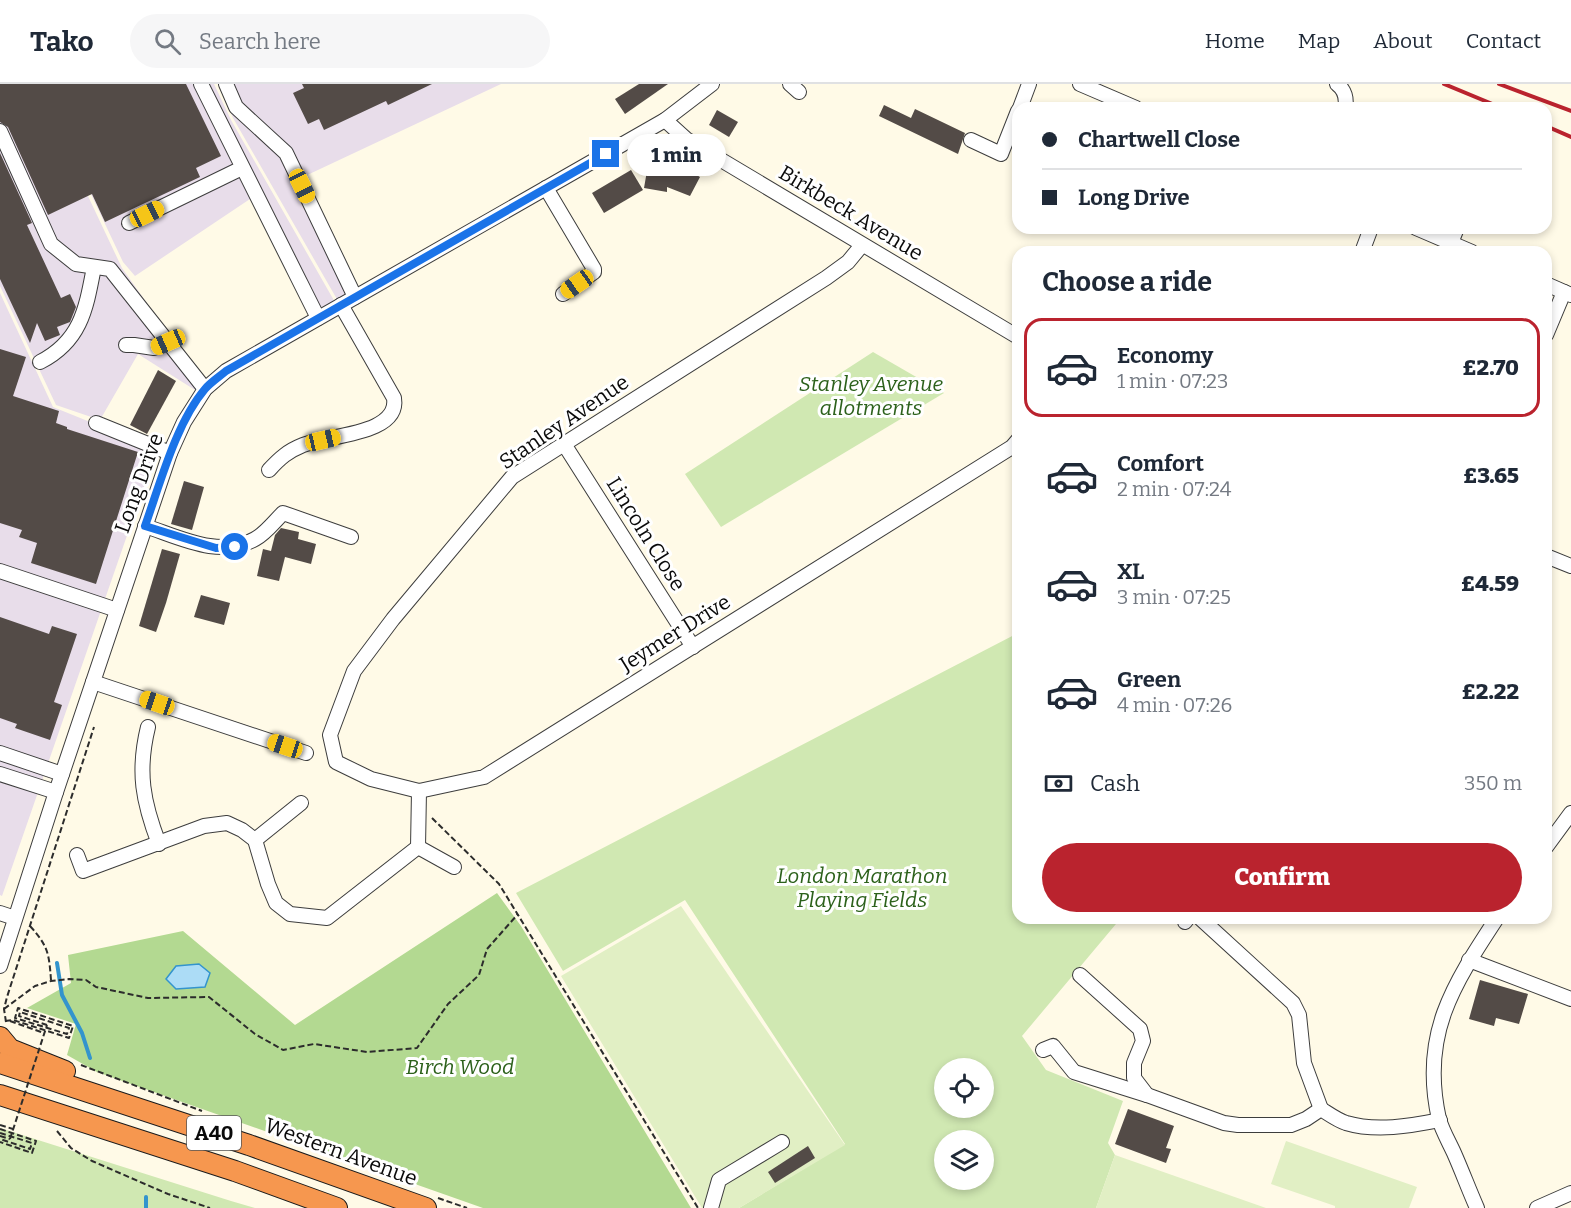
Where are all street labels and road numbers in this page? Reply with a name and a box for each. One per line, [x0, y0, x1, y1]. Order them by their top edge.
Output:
street label: Birkbeck Avenue [774, 160, 928, 266]
street label: Stanley Avenue [494, 369, 634, 475]
street label: Long Drive [109, 429, 169, 537]
street label: Lincoln Close [601, 472, 691, 596]
street label: Jeymer Drive [614, 589, 735, 678]
street label: Western Avenue [261, 1112, 421, 1192]
road number: A40 [187, 1116, 241, 1150]

